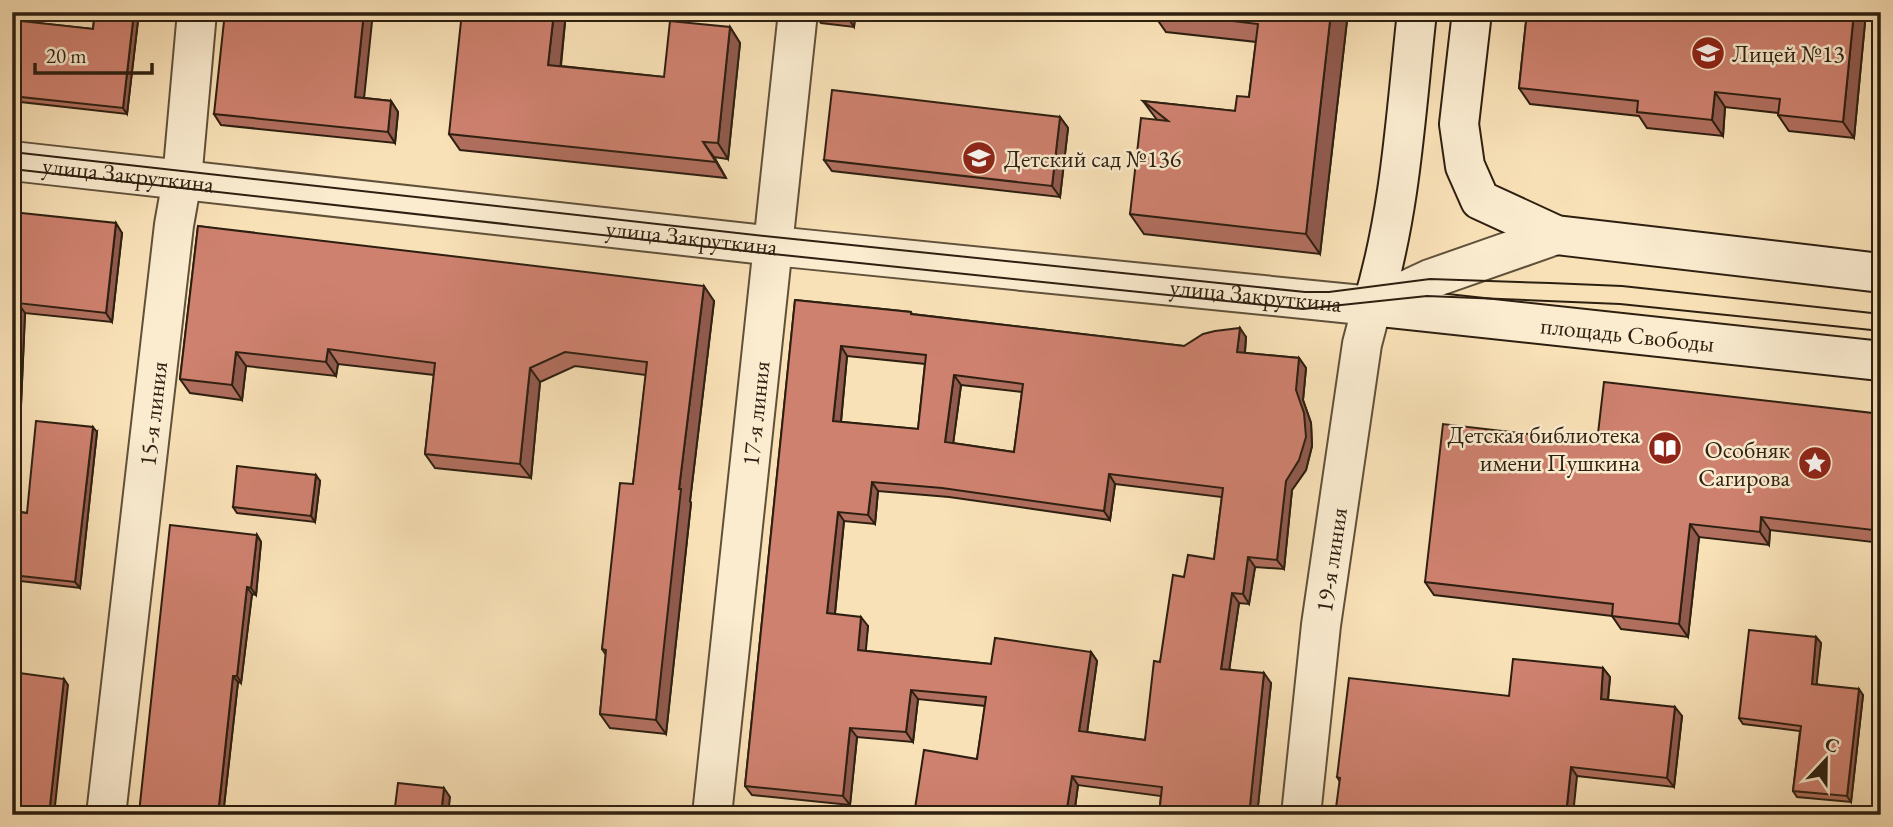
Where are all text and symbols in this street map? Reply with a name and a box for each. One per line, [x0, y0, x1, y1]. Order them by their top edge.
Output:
scale bar [35, 32, 152, 76]
school or university icon: Лицей №13 [1689, 34, 1727, 72]
place label: Лицей №13 [1732, 38, 1845, 69]
text: 20 m [46, 42, 87, 69]
school or university icon: Детский сад №136 [960, 139, 998, 177]
place label: Детский сад №136 [1004, 143, 1181, 174]
street label: улица Закруткина [41, 149, 216, 199]
street label: улица Закруткина [604, 212, 780, 262]
street label: улица Закруткина [1168, 270, 1344, 318]
street label: площадь Свободы [1539, 309, 1716, 358]
street label: 15-я линия [131, 359, 174, 468]
street label: 17-я линия [734, 359, 776, 467]
place label: Детская библиотека имени Пушкина [1447, 419, 1640, 478]
library icon: Детская библиотека имени Пушкина [1646, 429, 1684, 467]
place label: Особняк Сагирова [1698, 434, 1791, 493]
place icon: Особняк Сагирова [1796, 444, 1834, 482]
street label: 19-я линия [1308, 505, 1354, 614]
north arrow [1792, 726, 1862, 796]
text: С [1821, 731, 1843, 759]

